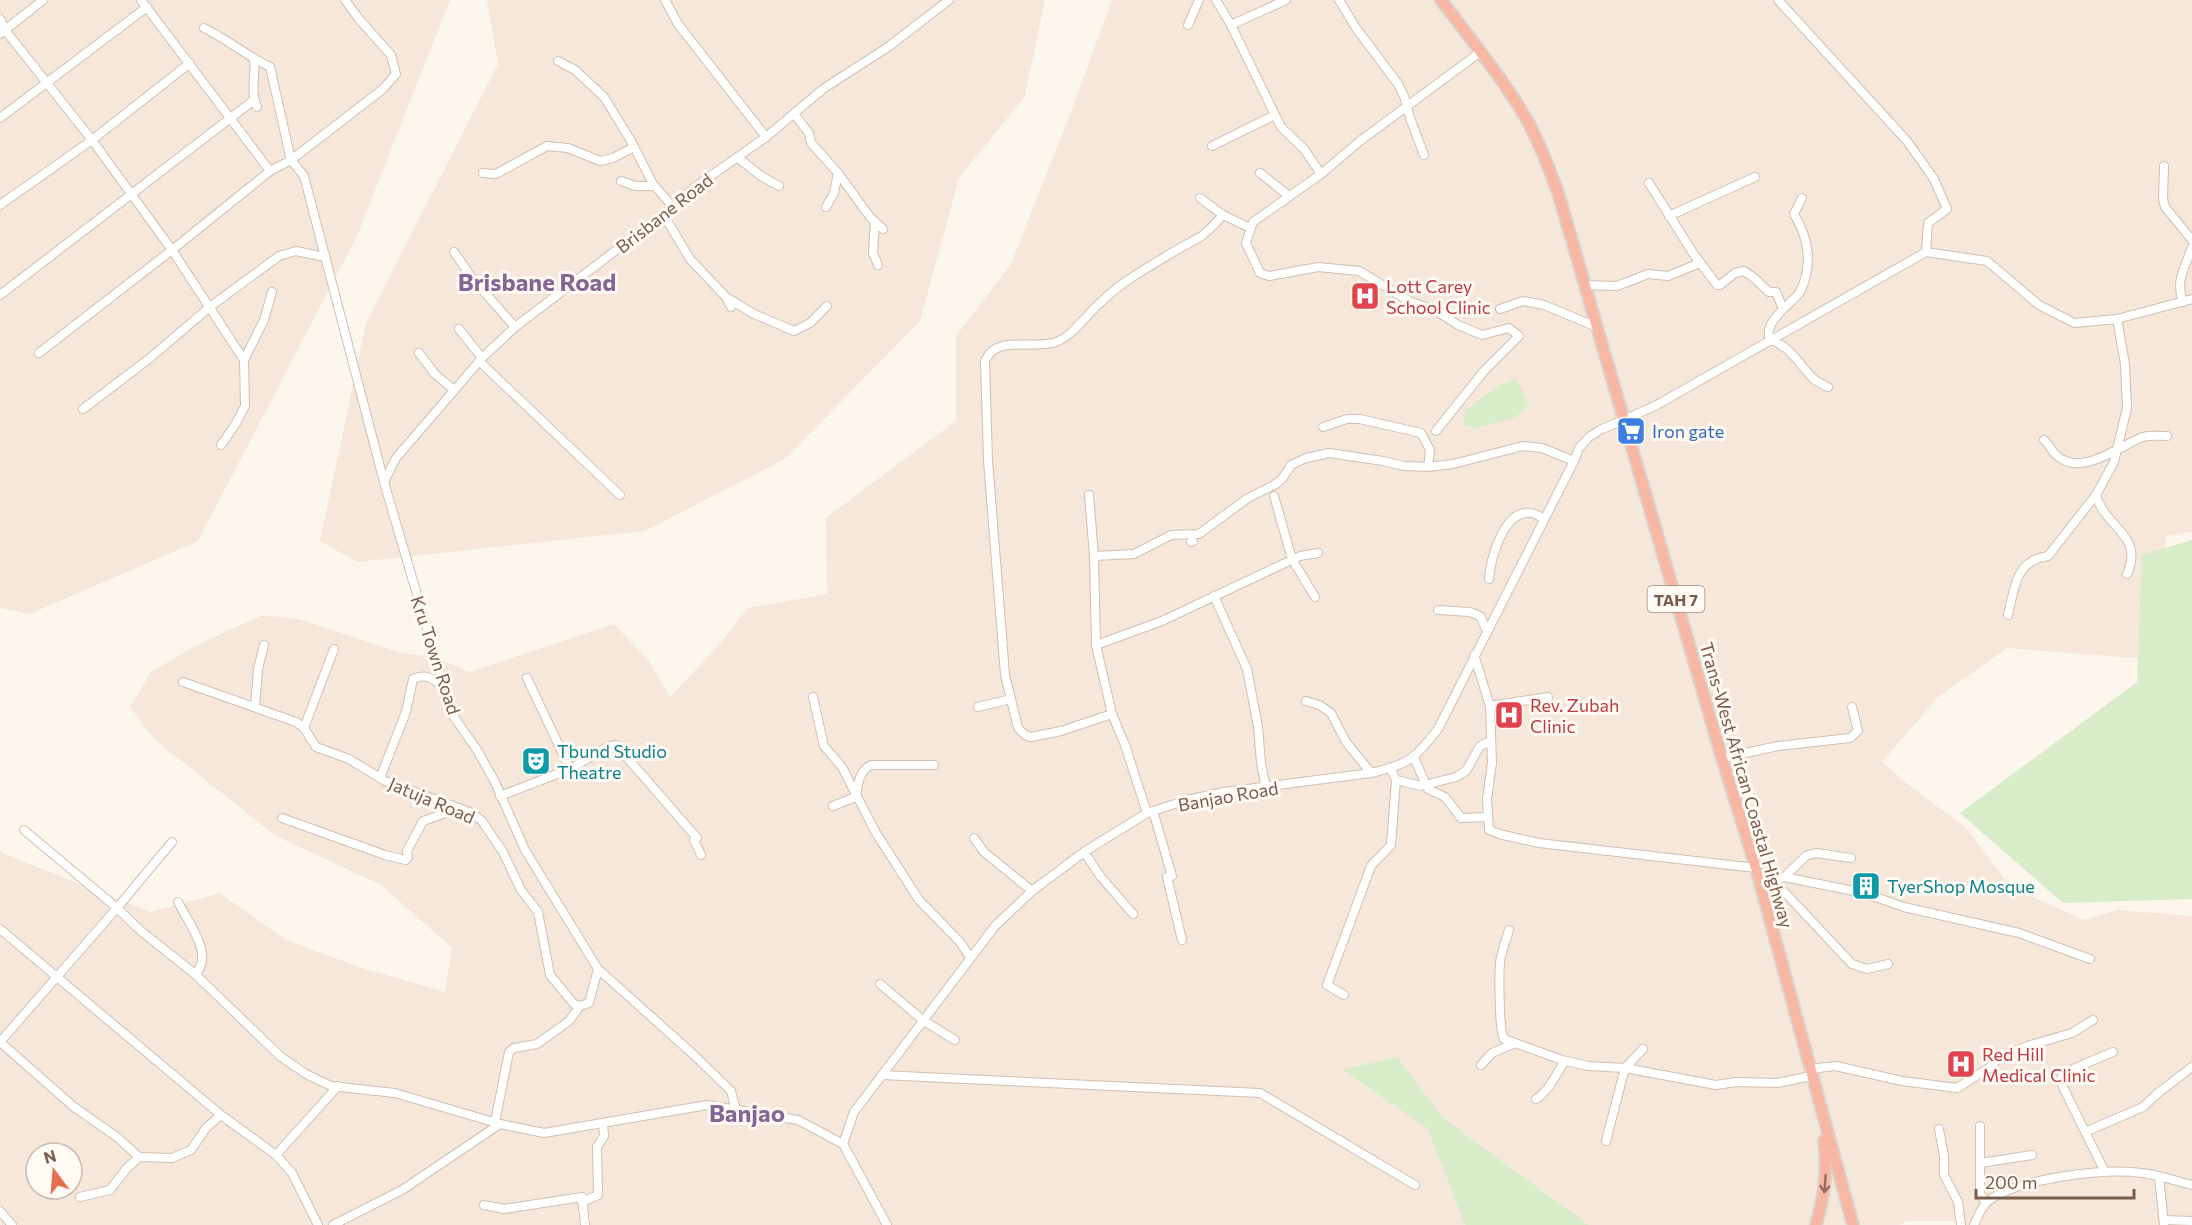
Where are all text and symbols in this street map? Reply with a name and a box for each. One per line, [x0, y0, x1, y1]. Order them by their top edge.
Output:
street label: Brisbane Road [611, 168, 717, 258]
district label: Brisbane Road [458, 267, 616, 296]
place label: Lott Carey School Clinic [1386, 275, 1491, 318]
hospital icon: Lott Carey School Clinic [1349, 280, 1381, 312]
supermarket icon: Iron gate [1615, 415, 1647, 447]
place label: Iron gate [1652, 420, 1724, 442]
road number: TAH 7 [1648, 586, 1704, 612]
street label: Kru Town Road [406, 593, 466, 717]
street label: Trans-West African Coastal Highway [1696, 639, 1798, 931]
place label: Rev. Zubah Clinic [1530, 694, 1619, 737]
hospital icon: Rev. Zubah Clinic [1493, 699, 1525, 731]
place label: Tbund Studio Theatre [557, 740, 667, 783]
theatre icon: Tbund Studio Theatre [520, 745, 552, 777]
street label: Jatuja Road [386, 772, 478, 828]
street label: Banjao Road [1176, 776, 1280, 816]
building icon: TyerShop Mosque [1850, 870, 1882, 902]
place label: TyerShop Mosque [1887, 875, 2035, 897]
place label: Red Hill Medical Clinic [1982, 1043, 2096, 1086]
hospital icon: Red Hill Medical Clinic [1945, 1048, 1977, 1080]
district label: Banjao [709, 1098, 785, 1127]
north arrow [24, 1141, 84, 1201]
text: N [41, 1145, 58, 1167]
scale bar [1976, 1162, 2134, 1200]
text: 200 m [1985, 1171, 2038, 1193]
one-way arrow [1819, 1174, 1830, 1194]

